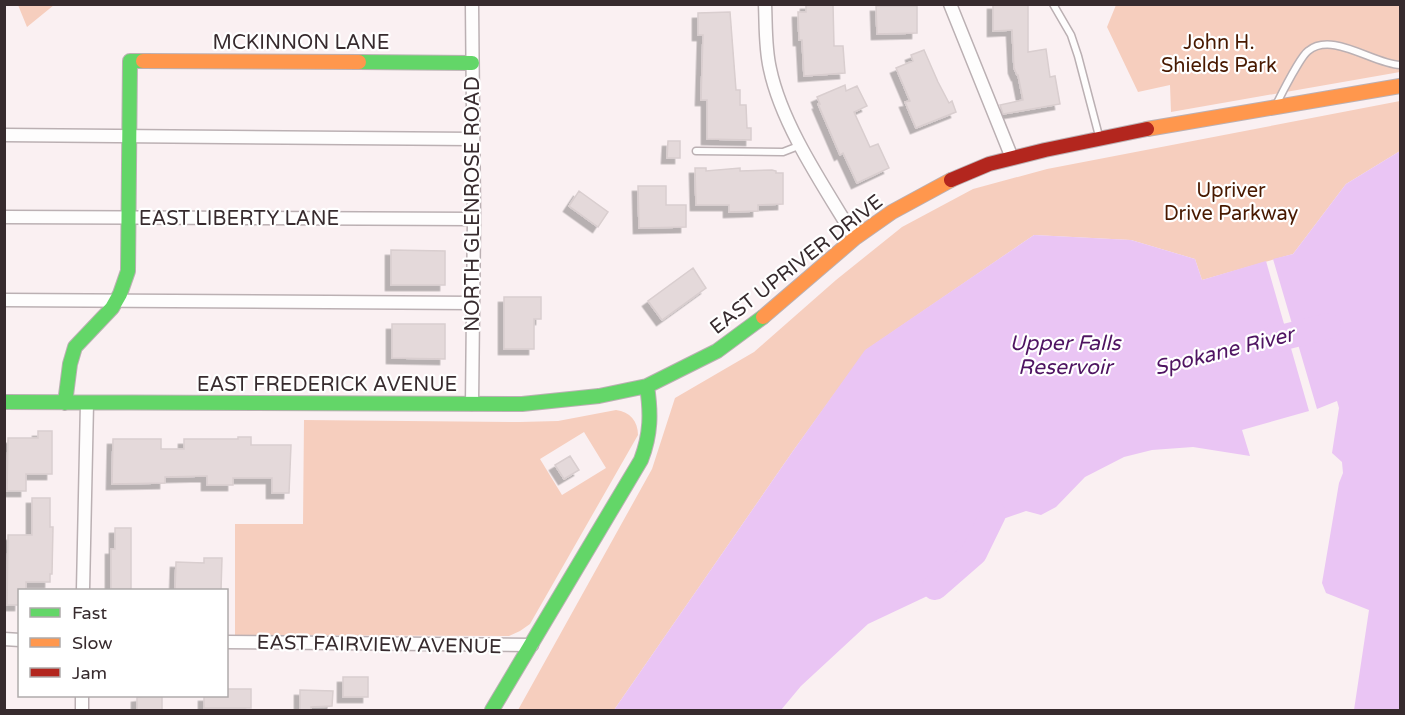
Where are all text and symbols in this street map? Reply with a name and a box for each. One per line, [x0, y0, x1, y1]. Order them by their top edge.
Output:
street label: MCKINNON LANE [213, 31, 389, 55]
park label: John H. Shields Park [1161, 31, 1277, 78]
street label: NORTH GLENROSE ROAD [461, 76, 485, 332]
park label: Upriver Drive Parkway [1164, 179, 1299, 226]
street label: EAST UPRIVER DRIVE [705, 190, 888, 340]
street label: EAST LIBERTY LANE [139, 207, 339, 231]
water label: Spokane River [1152, 321, 1299, 381]
water label: Upper Falls Reservoir [1010, 331, 1122, 380]
street label: EAST FREDERICK AVENUE [197, 373, 457, 397]
legend [18, 589, 228, 697]
text: Fast [72, 602, 107, 624]
street label: EAST FAIRVIEW AVENUE [256, 631, 502, 659]
text: Slow [72, 632, 113, 654]
text: Jam [72, 662, 107, 684]

